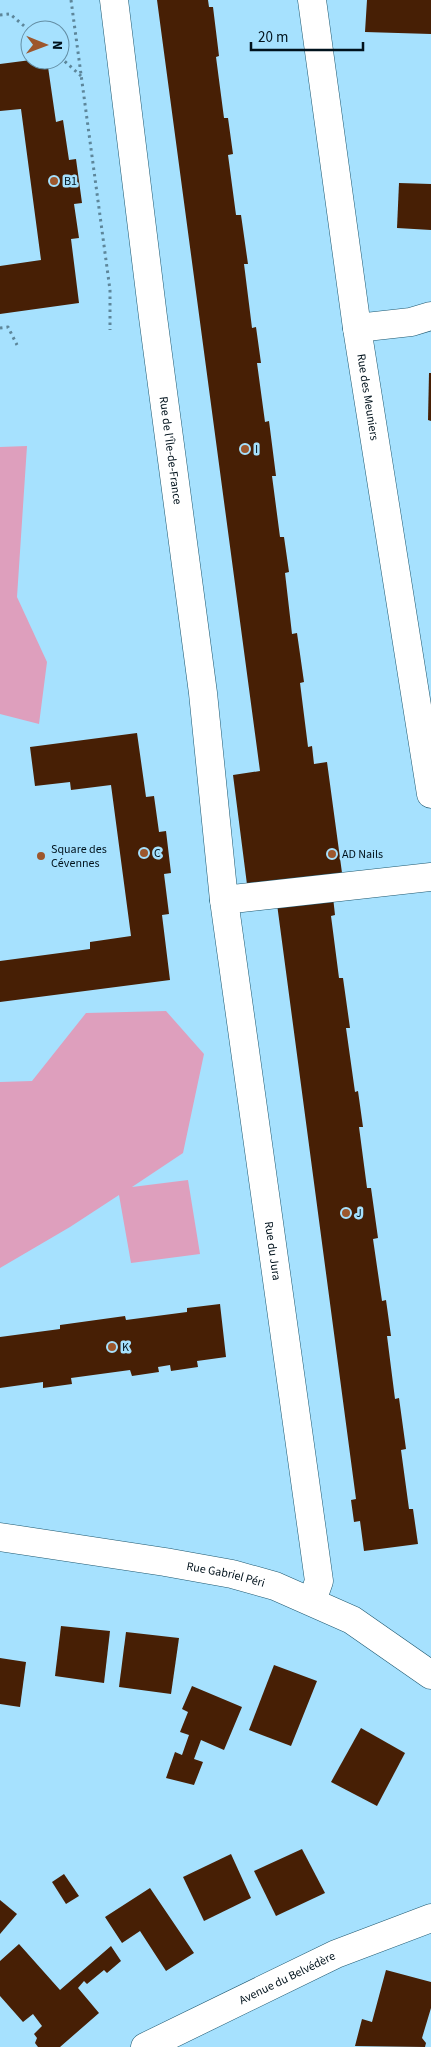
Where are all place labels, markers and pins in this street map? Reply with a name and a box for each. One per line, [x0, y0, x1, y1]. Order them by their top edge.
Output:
place label: B1 [64, 173, 77, 190]
marker: B1 [48, 175, 60, 187]
place label: I [255, 441, 258, 458]
marker: I [239, 443, 251, 455]
place label: Square des Cévennes [51, 841, 107, 872]
place label: C [154, 845, 161, 862]
place label: AD Nails [342, 846, 383, 863]
marker: C [138, 847, 150, 859]
marker: AD Nails [326, 848, 338, 860]
marker: Square des Cévennes [35, 850, 47, 862]
place label: J [356, 1205, 362, 1222]
marker: J [340, 1207, 352, 1219]
place label: K [122, 1339, 129, 1356]
marker: K [106, 1341, 118, 1353]

